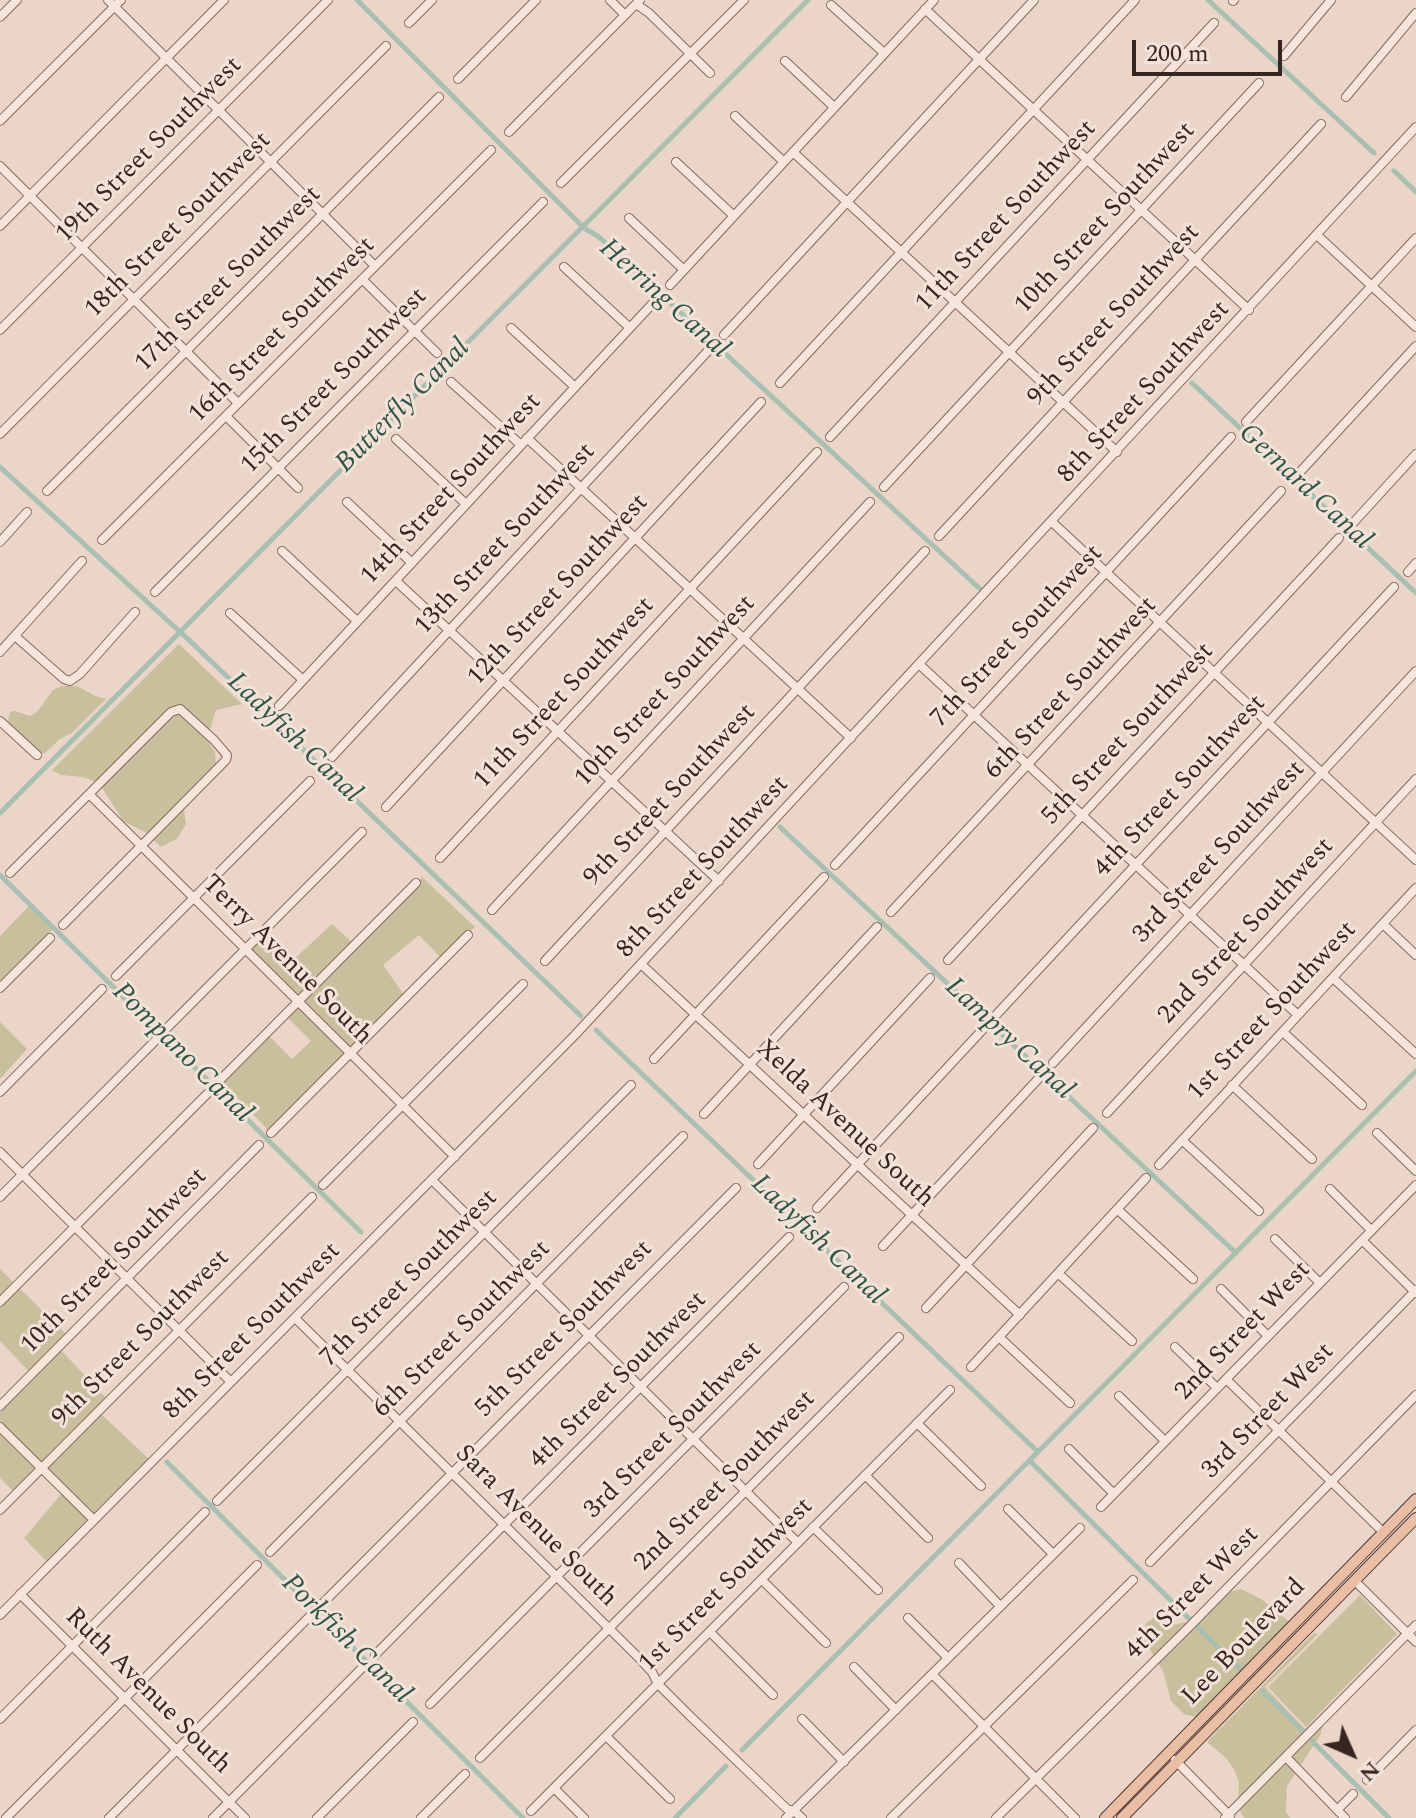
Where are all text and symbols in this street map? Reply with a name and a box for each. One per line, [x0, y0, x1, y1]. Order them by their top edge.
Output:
scale bar [1136, 24, 1286, 74]
text: 200 m [1146, 36, 1209, 72]
street label: 19th Street Southwest [50, 51, 250, 251]
street label: 11th Street Southwest [910, 115, 1104, 319]
street label: 10th Street Southwest [1009, 117, 1203, 321]
street label: 18th Street Southwest [79, 126, 279, 326]
street label: 17th Street Southwest [129, 180, 329, 380]
street label: 9th Street Southwest [1022, 218, 1208, 414]
street label: 16th Street Southwest [183, 231, 383, 431]
water label: Herring Canal [591, 233, 735, 367]
street label: 15th Street Southwest [235, 282, 435, 482]
street label: 8th Street Southwest [1052, 295, 1238, 491]
water label: Butterfly Canal [330, 333, 478, 481]
street label: 14th Street Southwest [355, 388, 549, 592]
water label: Gernard Canal [1230, 418, 1378, 558]
street label: 13th Street Southwest [409, 438, 603, 642]
street label: 12th Street Southwest [462, 489, 656, 693]
street label: 7th Street Southwest [925, 539, 1111, 735]
street label: 10th Street Southwest [569, 590, 763, 794]
street label: 6th Street Southwest [979, 591, 1165, 787]
street label: 11th Street Southwest [468, 592, 662, 796]
street label: 5th Street Southwest [1036, 637, 1222, 833]
water label: Ladyfish Canal [219, 666, 367, 812]
street label: 4th Street Southwest [1088, 689, 1274, 885]
street label: 9th Street Southwest [578, 698, 764, 894]
street label: 3rd Street Southwest [1127, 755, 1313, 951]
street label: 8th Street Southwest [611, 770, 797, 966]
street label: 2nd Street Southwest [1153, 832, 1341, 1032]
street label: Terry Avenue South [194, 869, 378, 1053]
street label: 1st Street Southwest [1182, 916, 1364, 1108]
water label: Lampry Canal [937, 972, 1079, 1108]
water label: Pompano Canal [104, 977, 258, 1131]
street label: Xelda Avenue South [748, 1034, 940, 1216]
street label: 10th Street Southwest [15, 1162, 215, 1362]
water label: Ladyfish Canal [743, 1168, 891, 1314]
street label: 7th Street Southwest [315, 1184, 505, 1374]
street label: 6th Street Southwest [368, 1235, 558, 1425]
street label: 5th Street Southwest [470, 1235, 660, 1425]
street label: 8th Street Southwest [158, 1237, 348, 1427]
street label: 9th Street Southwest [47, 1244, 237, 1434]
street label: 2nd Street West [1170, 1256, 1318, 1408]
street label: 4th Street Southwest [524, 1286, 714, 1476]
street label: 3rd Street Southwest [579, 1336, 769, 1526]
street label: 3rd Street West [1196, 1338, 1342, 1486]
street label: 2nd Street Southwest [629, 1385, 823, 1579]
street label: Sara Avenue South [447, 1439, 623, 1615]
street label: 1st Street Southwest [633, 1492, 821, 1680]
street label: 4th Street West [1120, 1521, 1266, 1667]
water label: Porkfish Canal [273, 1568, 417, 1712]
street label: Lee Boulevard [1177, 1573, 1313, 1713]
street label: Ruth Avenue South [57, 1602, 237, 1782]
north arrow [1312, 1714, 1392, 1794]
text: N [1351, 1753, 1387, 1789]

